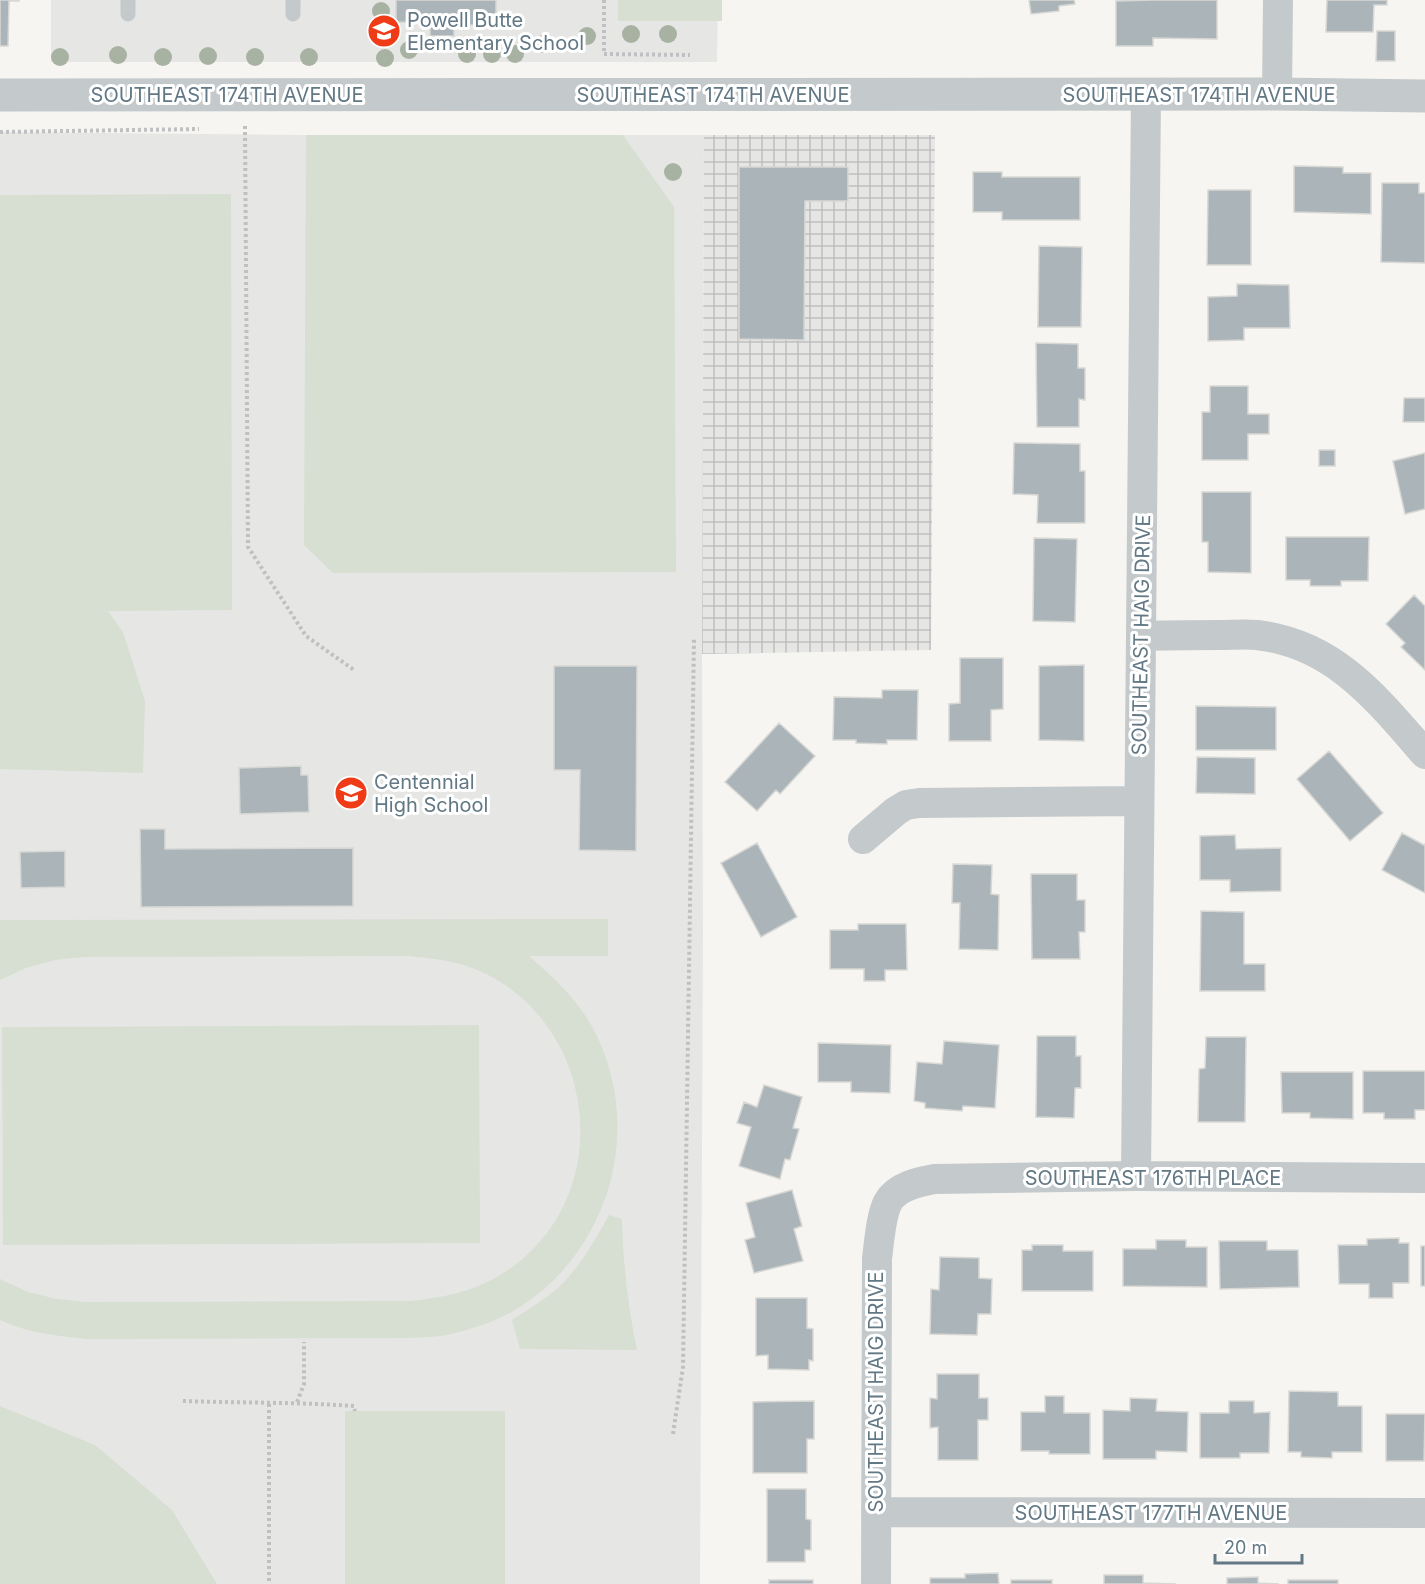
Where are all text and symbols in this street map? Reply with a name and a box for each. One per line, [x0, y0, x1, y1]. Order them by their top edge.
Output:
place label: Powell Butte Elementary School [407, 8, 584, 55]
school or university icon: Powell Butte Elementary School [366, 13, 402, 49]
street label: SOUTHEAST 174TH AVENUE [91, 83, 363, 107]
street label: SOUTHEAST 174TH AVENUE [577, 83, 849, 107]
street label: SOUTHEAST 174TH AVENUE [1063, 83, 1335, 107]
street label: SOUTHEAST HAIG DRIVE [1127, 514, 1155, 756]
place label: Centennial High School [374, 770, 488, 817]
school or university icon: Centennial High School [333, 775, 369, 811]
street label: SOUTHEAST 176TH PLACE [1025, 1166, 1281, 1190]
street label: SOUTHEAST HAIG DRIVE [864, 1271, 888, 1513]
street label: SOUTHEAST 177TH AVENUE [1015, 1501, 1287, 1525]
scale bar [1215, 1527, 1302, 1565]
text: 20 m [1224, 1537, 1267, 1558]

